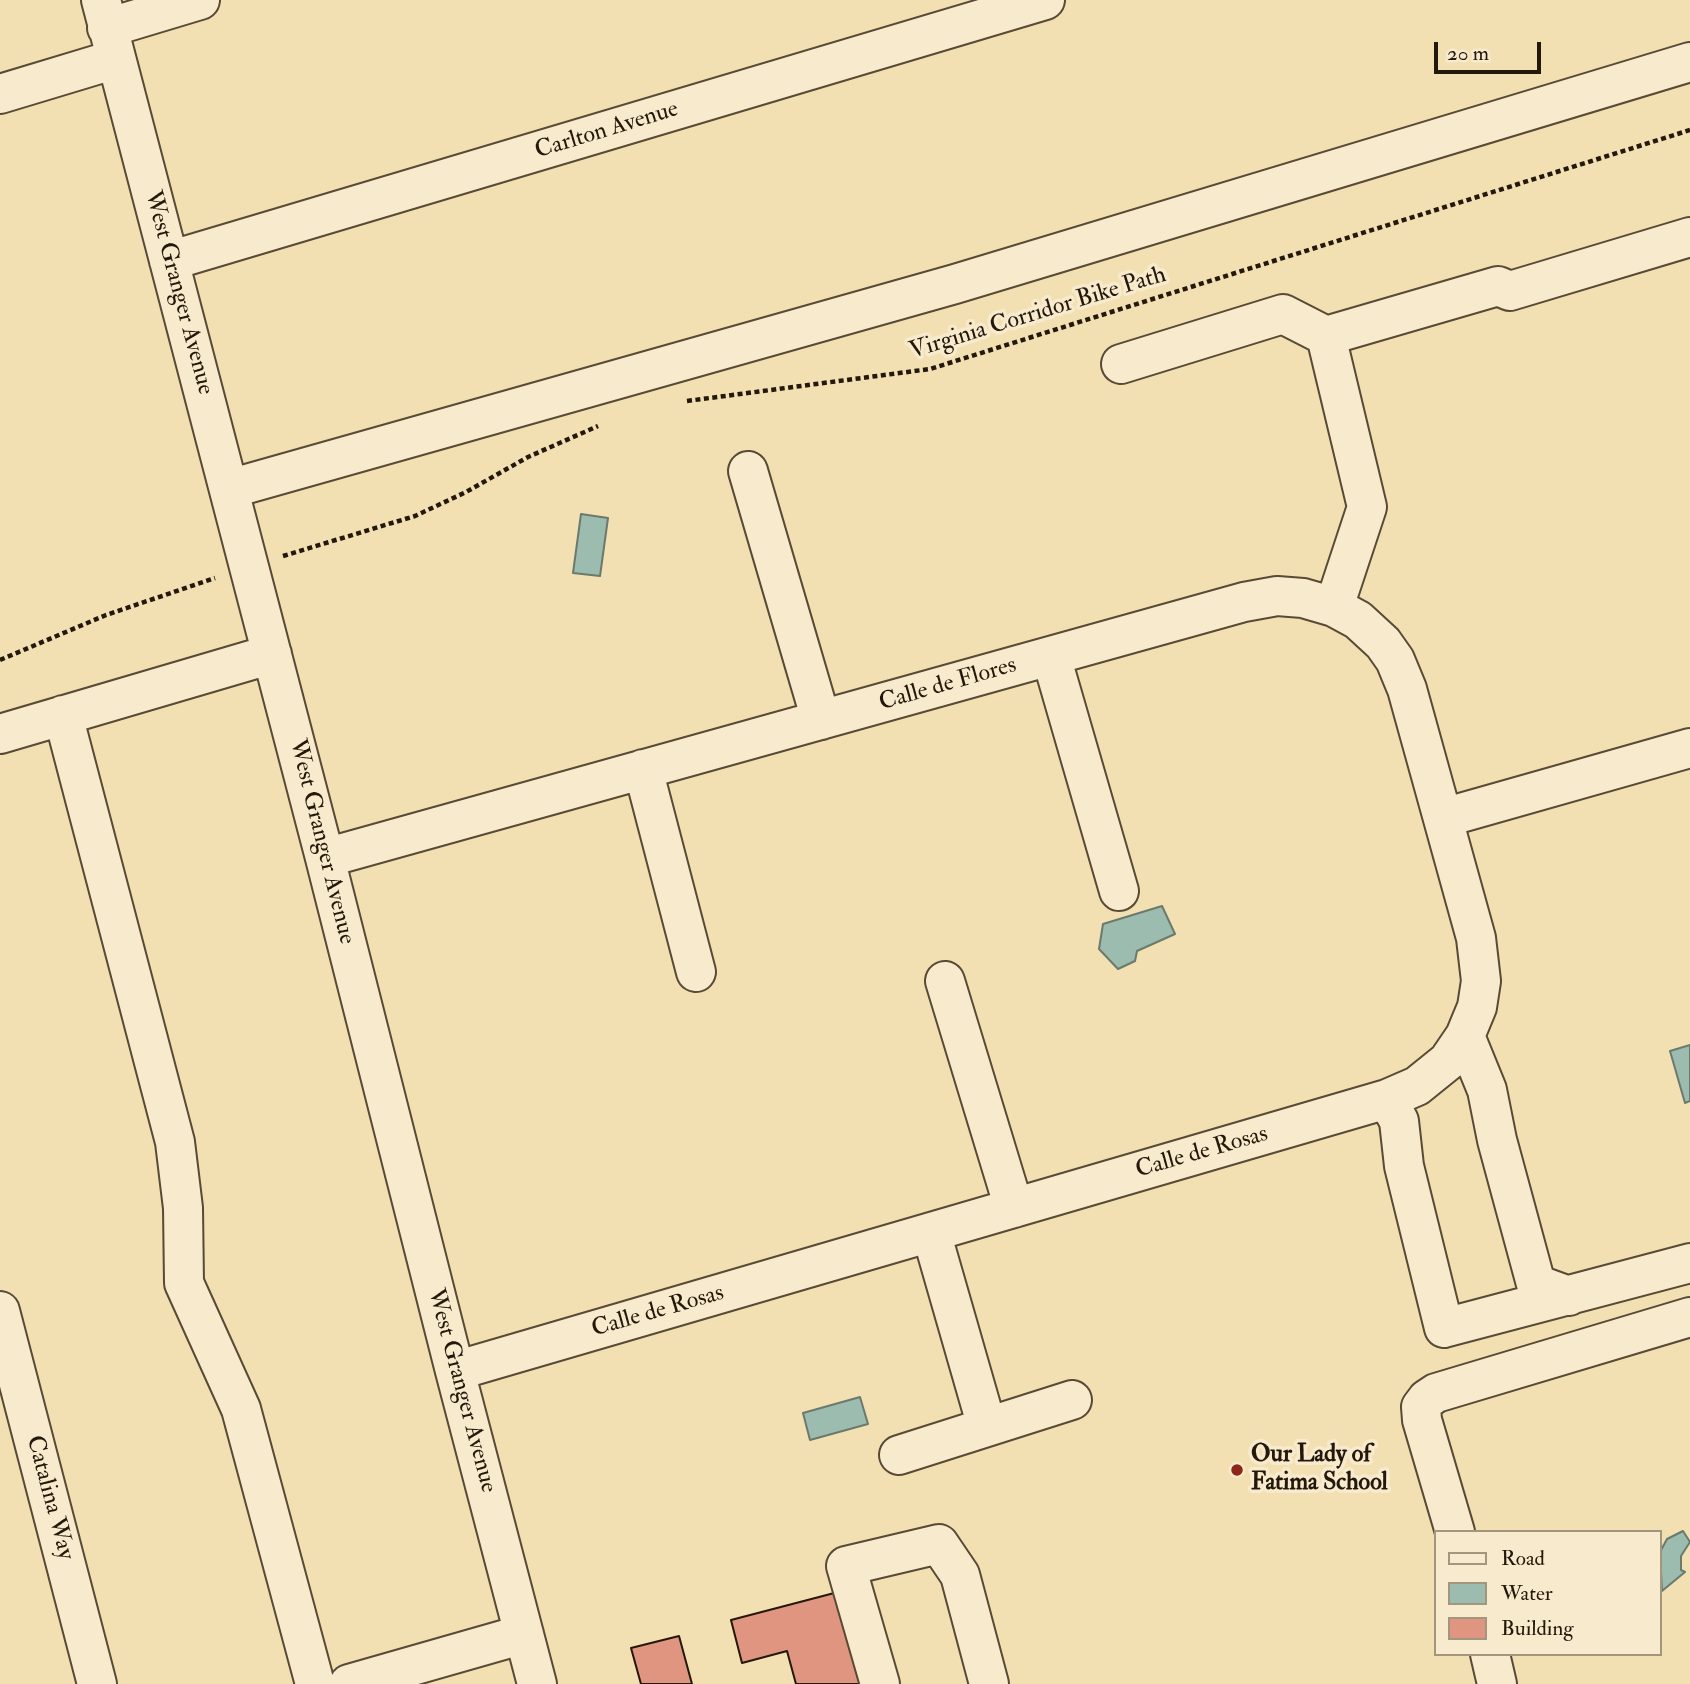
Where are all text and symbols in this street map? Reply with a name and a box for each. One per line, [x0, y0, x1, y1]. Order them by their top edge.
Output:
scale bar [1438, 28, 1545, 72]
text: 20 m [1447, 40, 1489, 67]
street label: Carlton Avenue [532, 96, 682, 166]
street label: West Granger Avenue [137, 188, 219, 398]
street label: Virginia Corridor Bike Path [906, 261, 1170, 367]
street label: Calle de Flores [876, 652, 1020, 718]
street label: West Granger Avenue [282, 737, 360, 947]
street label: Calle de Rosas [1133, 1120, 1271, 1186]
street label: Calle de Rosas [589, 1279, 727, 1345]
street label: West Granger Avenue [420, 1286, 502, 1496]
street label: Catalina Way [19, 1433, 79, 1563]
place label: Our Lady of Fatima School [1251, 1442, 1388, 1498]
marker: Our Lady of Fatima School [1229, 1462, 1245, 1478]
legend [1434, 1530, 1662, 1656]
text: Road [1501, 1545, 1545, 1572]
text: Water [1501, 1580, 1553, 1607]
text: Building [1501, 1615, 1574, 1642]

